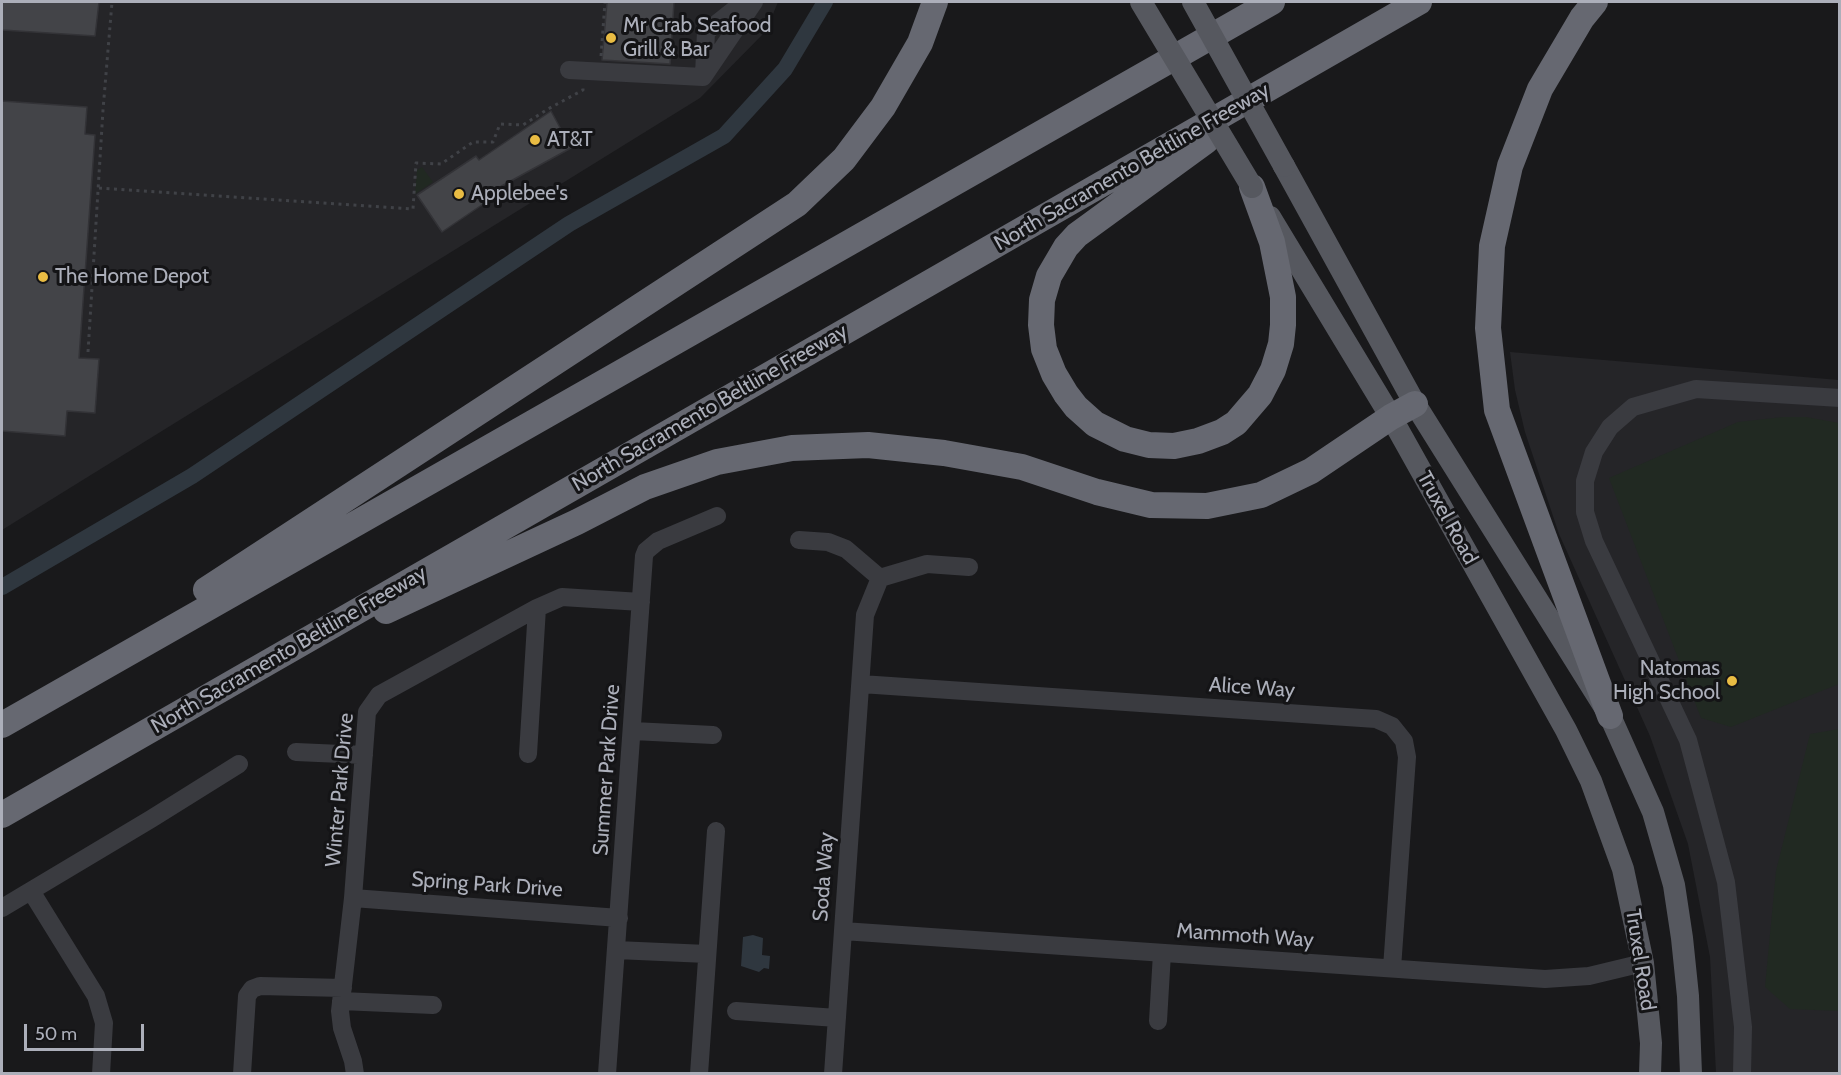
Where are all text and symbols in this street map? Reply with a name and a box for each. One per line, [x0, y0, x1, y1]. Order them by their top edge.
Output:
place label: Mr Crab Seafood Grill & Bar [623, 13, 771, 63]
marker: Mr Crab Seafood Grill & Bar [604, 31, 618, 45]
street label: North Sacramento Beltline Freeway [990, 78, 1274, 256]
place label: AT&T [547, 127, 593, 153]
marker: AT&T [528, 133, 542, 147]
place label: Applebee's [471, 181, 568, 207]
marker: Applebee's [452, 187, 466, 201]
place label: The Home Depot [55, 264, 209, 290]
marker: The Home Depot [36, 270, 50, 284]
street label: North Sacramento Beltline Freeway [568, 319, 852, 497]
street label: Truxel Road [1411, 467, 1483, 569]
street label: North Sacramento Beltline Freeway [147, 561, 431, 739]
place label: Natomas High School [1613, 656, 1720, 706]
street label: Alice Way [1208, 672, 1296, 704]
marker: Natomas High School [1725, 674, 1739, 688]
street label: Summer Park Drive [588, 683, 626, 857]
street label: Winter Park Drive [321, 712, 359, 868]
street label: Soda Way [808, 831, 840, 923]
street label: Spring Park Drive [411, 867, 563, 903]
street label: Truxel Road [1620, 907, 1660, 1013]
street label: Mammoth Way [1175, 919, 1315, 953]
scale bar [27, 1012, 147, 1050]
text: 50 m [35, 1023, 77, 1045]

